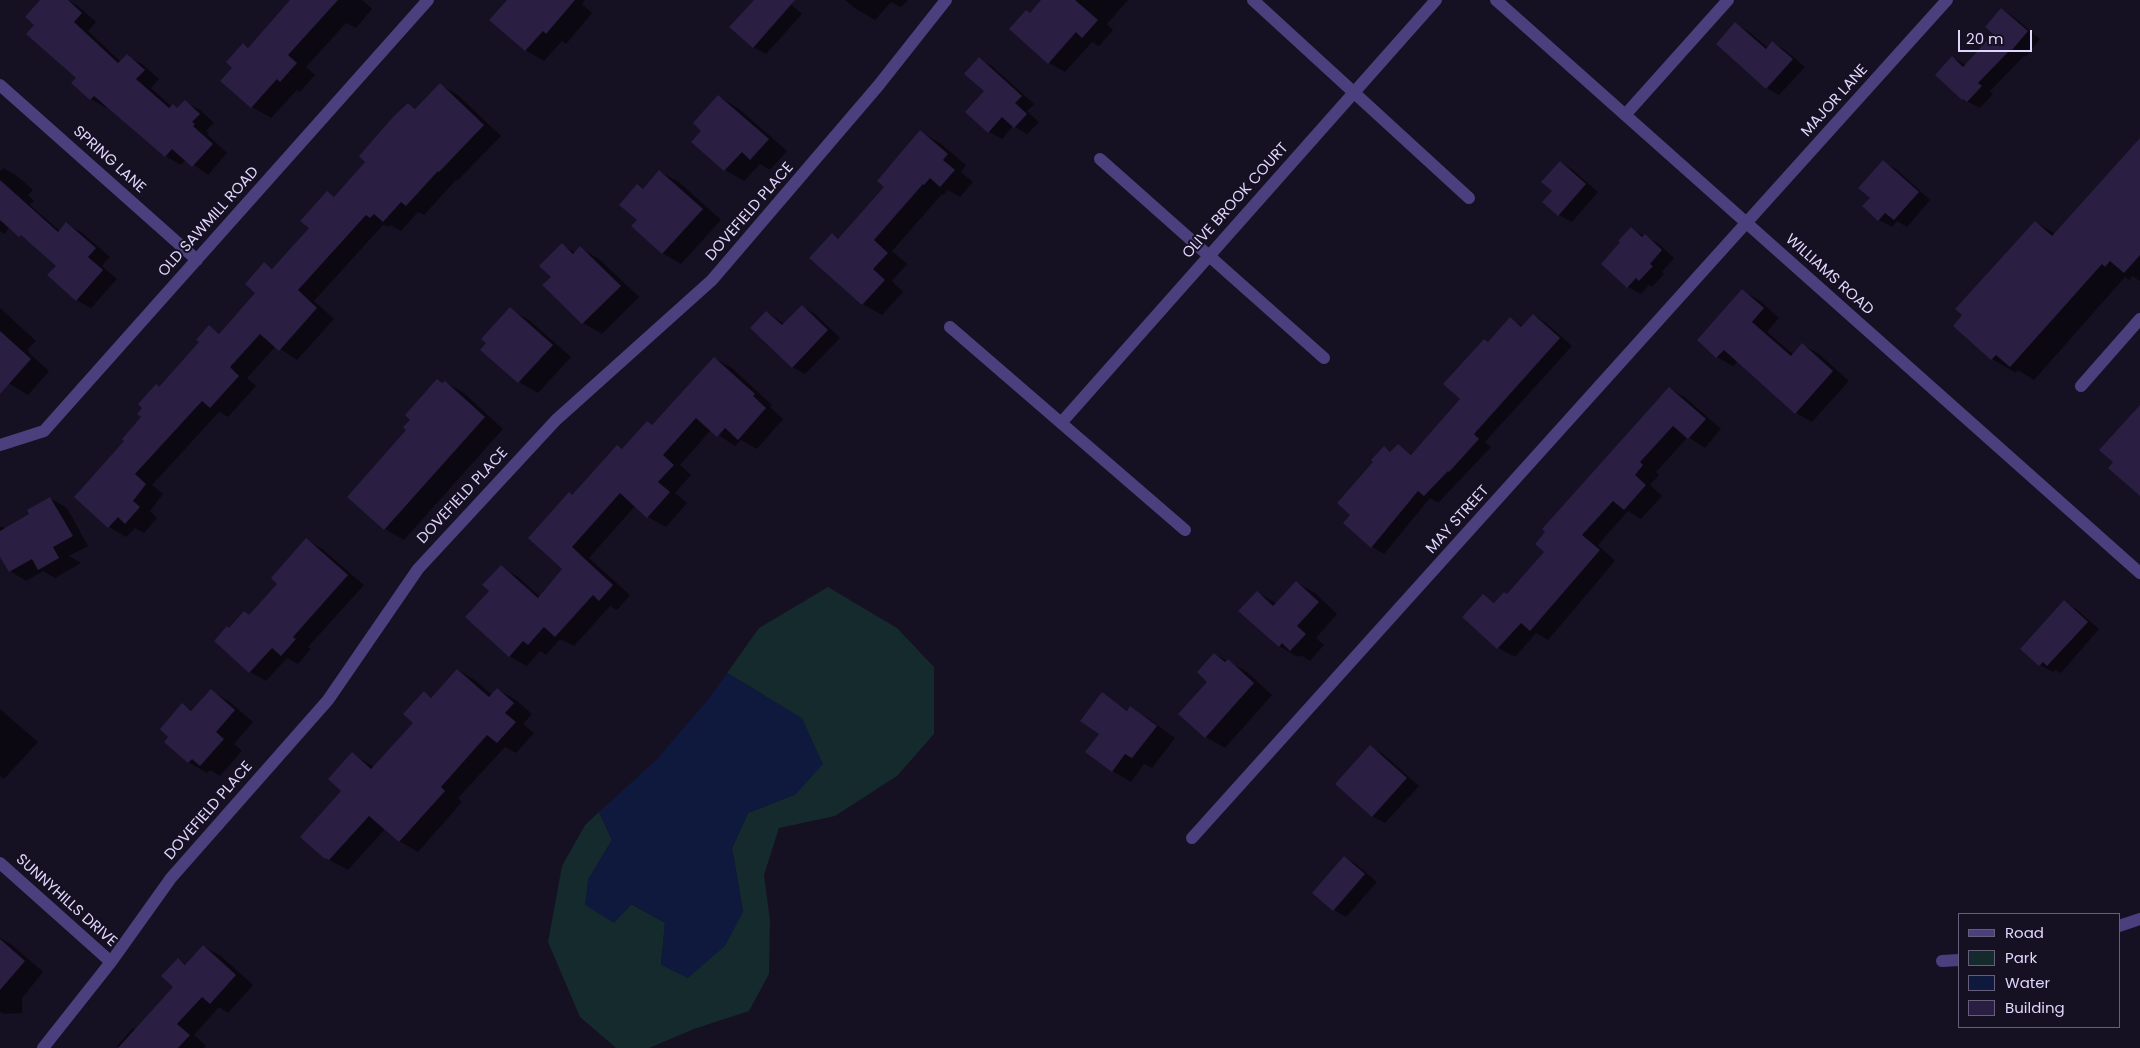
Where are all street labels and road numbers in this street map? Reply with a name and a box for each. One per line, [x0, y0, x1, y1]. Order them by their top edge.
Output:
street label: MAJOR LANE [1798, 61, 1872, 141]
street label: SPRING LANE [69, 123, 149, 197]
street label: OLIVE BROOK COURT [1179, 139, 1293, 263]
street label: DOVEFIELD PLACE [702, 159, 798, 265]
street label: OLD SAWMILL ROAD [155, 163, 263, 281]
street label: WILLIAMS ROAD [1781, 231, 1877, 319]
street label: DOVEFIELD PLACE [414, 444, 512, 548]
street label: MAY STREET [1423, 482, 1493, 558]
street label: DOVEFIELD PLACE [161, 758, 257, 864]
street label: SUNNYHILLS DRIVE [12, 851, 120, 951]

